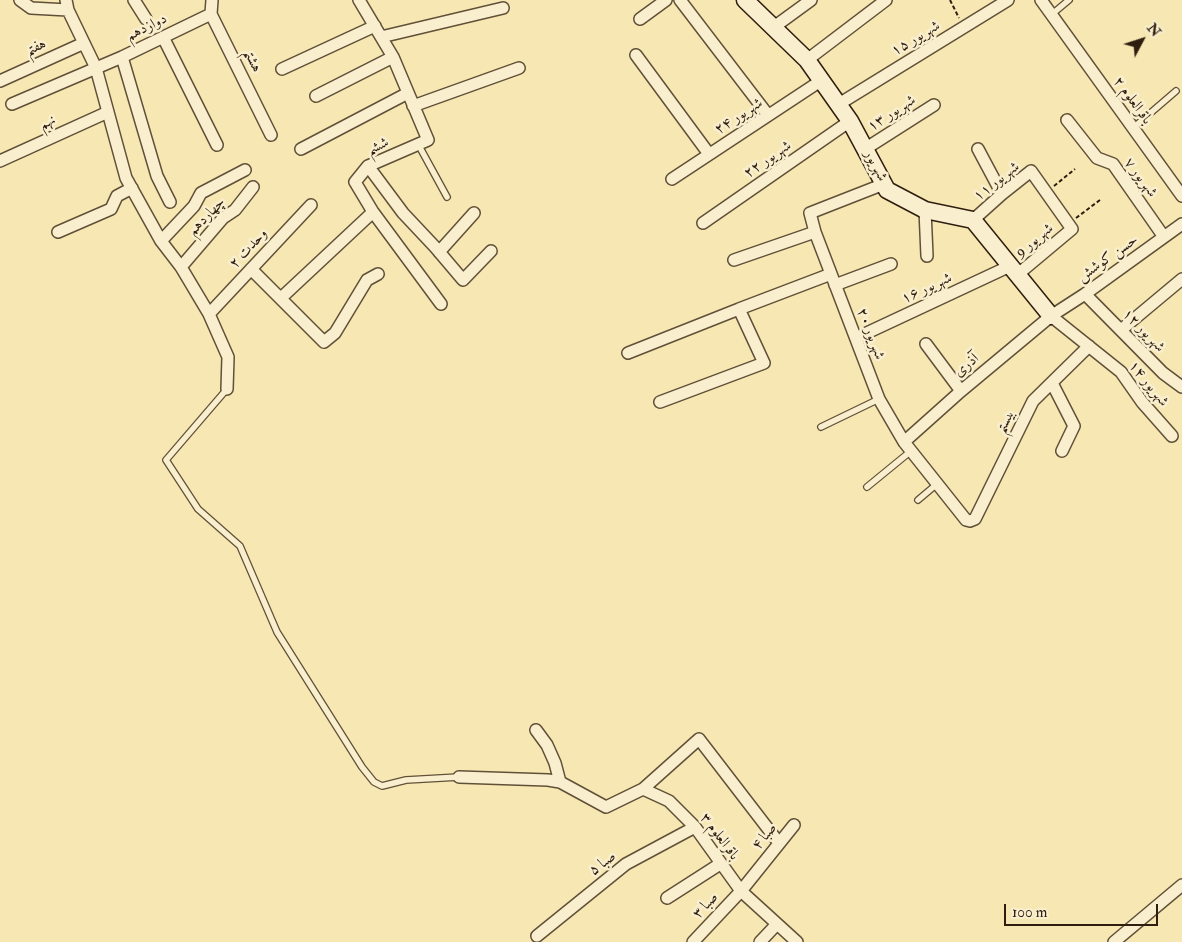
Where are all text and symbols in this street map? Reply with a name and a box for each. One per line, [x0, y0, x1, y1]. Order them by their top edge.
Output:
street label: دوازدهم [124, 10, 170, 46]
north arrow [1117, 15, 1167, 65]
street label: شهریور ۱۵ [888, 17, 944, 61]
text: N [1143, 20, 1164, 40]
street label: هفتم [23, 35, 49, 61]
street label: هشتم [239, 46, 265, 76]
street label: باقرالعلوم ۲ [1109, 74, 1155, 128]
street label: شهریور ۱۳ [865, 92, 919, 136]
street label: شهریور ۲۴ [712, 95, 766, 139]
street label: نهم [37, 112, 59, 134]
street label: ششم [364, 134, 392, 160]
street label: شهریور ۲۲ [741, 137, 795, 183]
street label: شهریور [859, 147, 891, 185]
street label: شهریور ۷ [1119, 155, 1161, 201]
street label: شهریور ۱۱ [970, 158, 1024, 206]
street label: چهاردهم [184, 194, 230, 240]
street label: شهریور 9 [1012, 220, 1058, 262]
street label: وحدت ۲ [226, 225, 272, 273]
street label: حسن کوشش [1074, 231, 1142, 287]
street label: شهریور ۱۶ [899, 269, 955, 309]
street label: شهریور ۱۲ [1118, 305, 1168, 357]
street label: شهریور ۲۰ [852, 306, 888, 362]
street label: آذری [951, 350, 983, 382]
street label: شهریور ۱۴ [1124, 357, 1172, 411]
street label: بیستم [993, 407, 1019, 437]
street label: باقرالعلوم ۳ [695, 810, 743, 864]
street label: صبا ۴ [749, 820, 781, 854]
street label: صبا ۵ [586, 848, 620, 880]
street label: صبا ۳ [689, 889, 723, 923]
scale bar [1007, 894, 1161, 926]
text: 100 m [1012, 903, 1047, 922]

